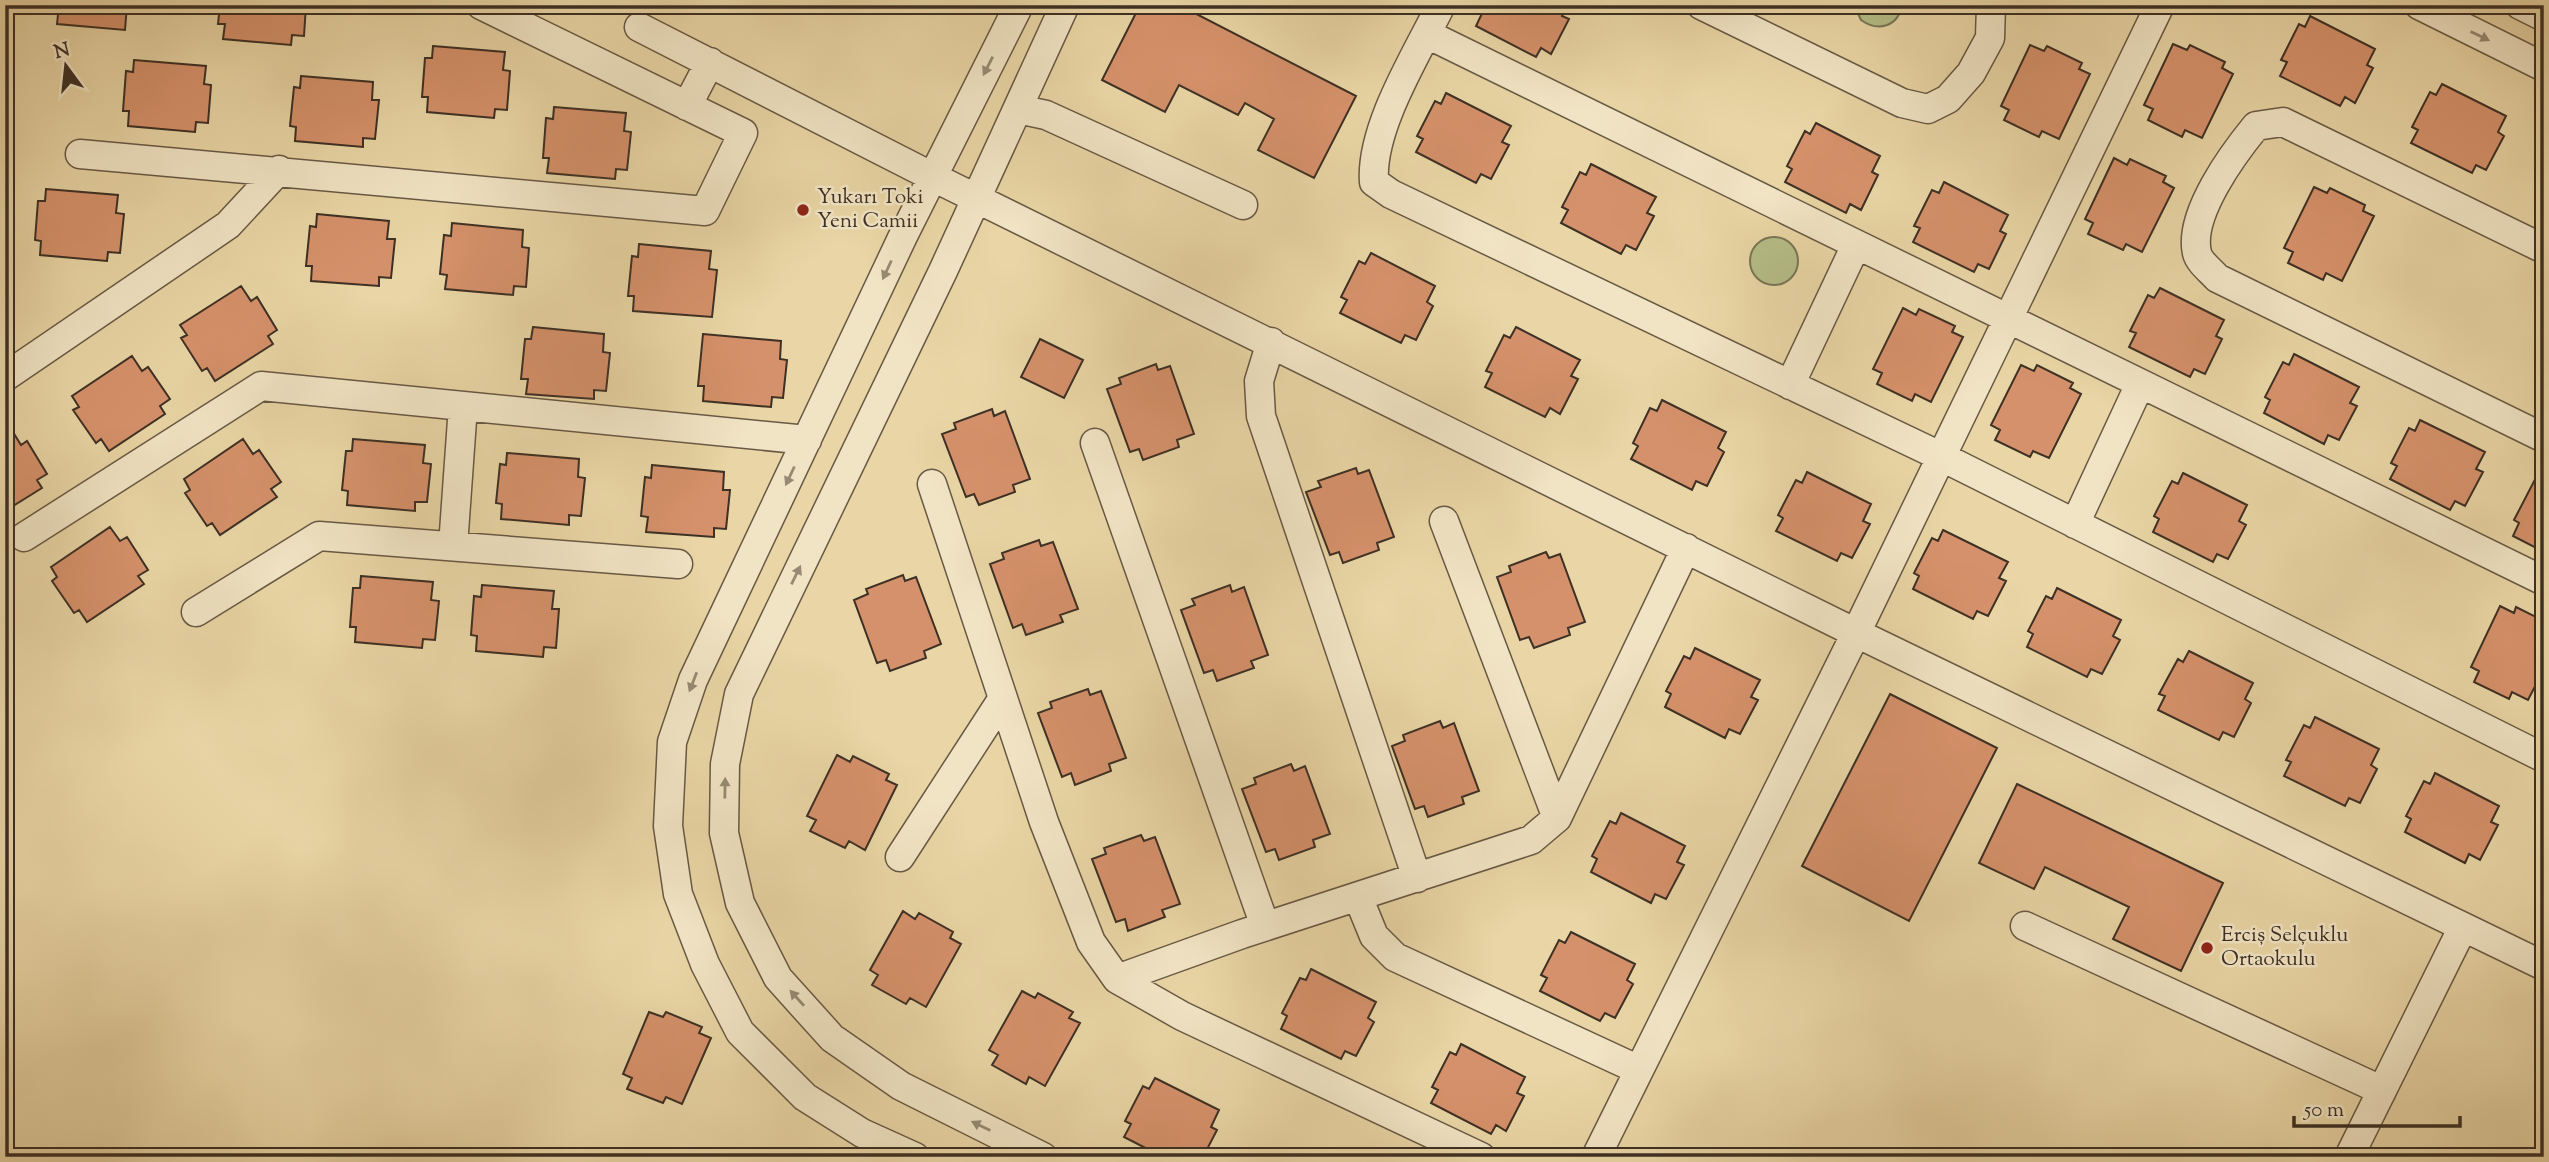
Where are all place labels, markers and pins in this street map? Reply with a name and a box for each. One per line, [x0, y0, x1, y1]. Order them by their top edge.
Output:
place label: Yukarı Toki Yeni Camii [817, 183, 924, 237]
marker: Yukarı Toki Yeni Camii [795, 202, 811, 218]
place label: Erciş Selçuklu Ortaokulu [2221, 921, 2348, 975]
marker: Erciş Selçuklu Ortaokulu [2199, 940, 2215, 956]

